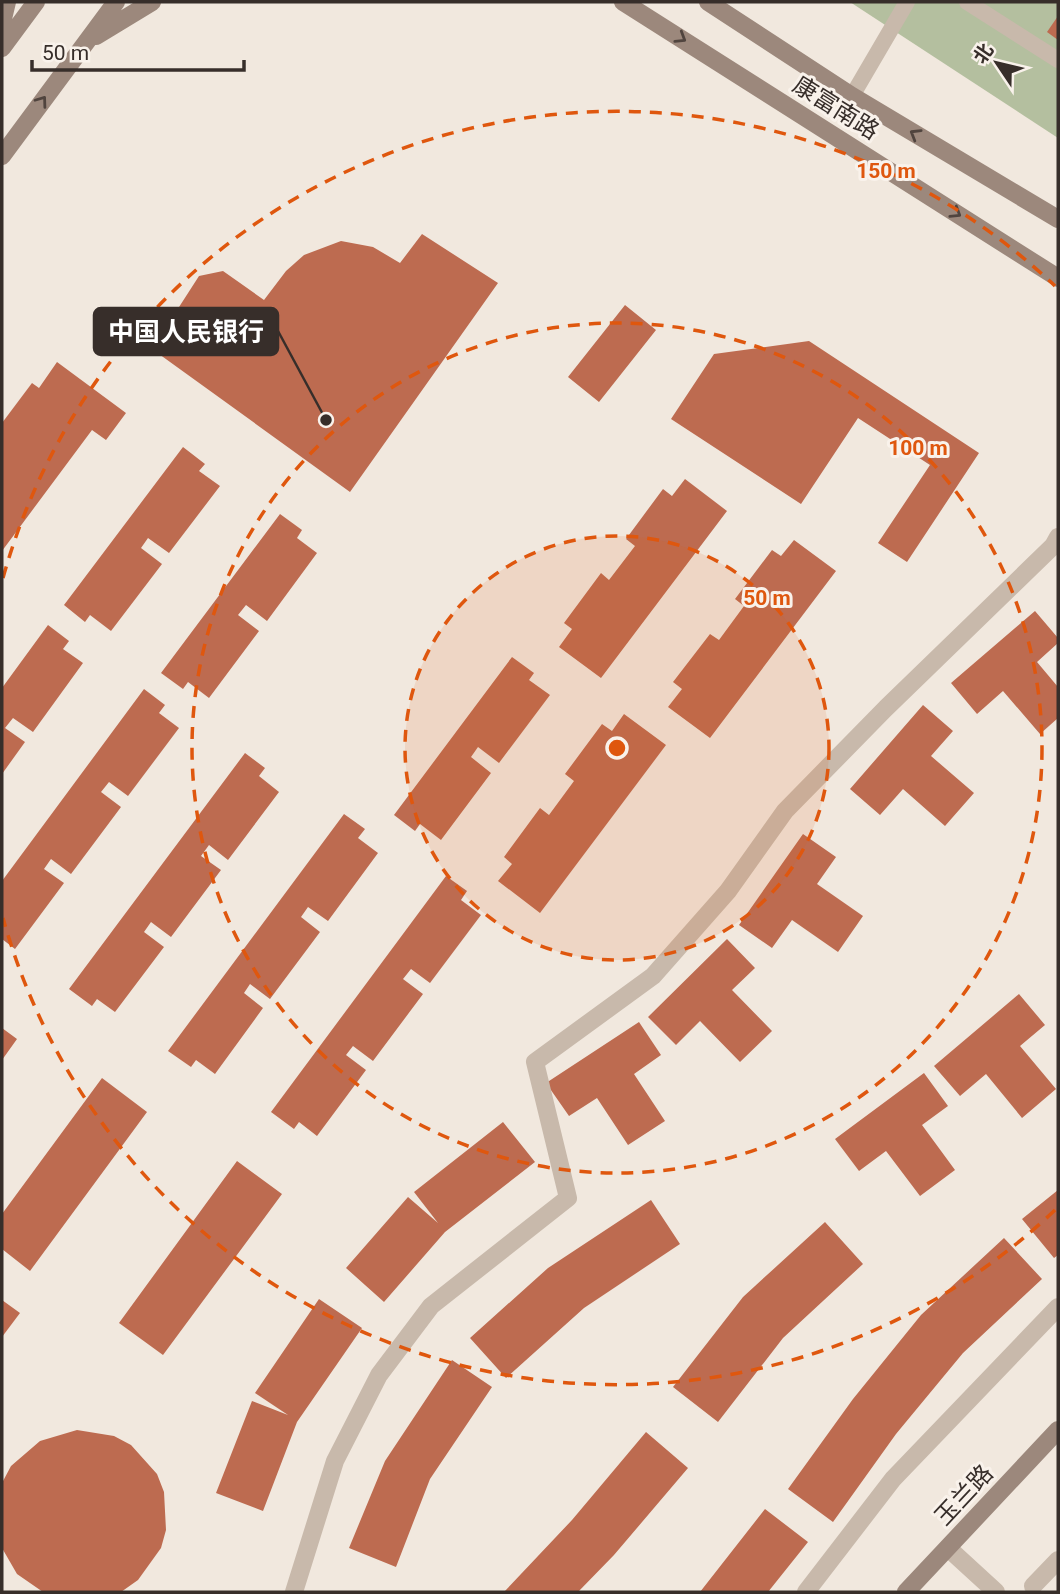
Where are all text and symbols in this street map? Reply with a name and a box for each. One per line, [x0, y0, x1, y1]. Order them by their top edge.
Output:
scale bar [32, 28, 243, 72]
north arrow [962, 28, 1032, 98]
one-way arrow [673, 30, 686, 43]
text: 北 [969, 39, 998, 68]
text: 50 m [42, 41, 89, 65]
street label: 康富南路 [788, 71, 884, 145]
one-way arrow [34, 96, 47, 109]
one-way arrow [910, 129, 923, 142]
text: 150 m [856, 159, 916, 183]
one-way arrow [948, 204, 961, 217]
callout: 中国人民银行 [94, 308, 278, 355]
text: 中国人民银行 [108, 317, 264, 347]
text: 100 m [888, 436, 948, 460]
text: 50 m [743, 586, 791, 610]
centre of rings [605, 736, 629, 760]
street label: 玉兰路 [929, 1459, 999, 1531]

